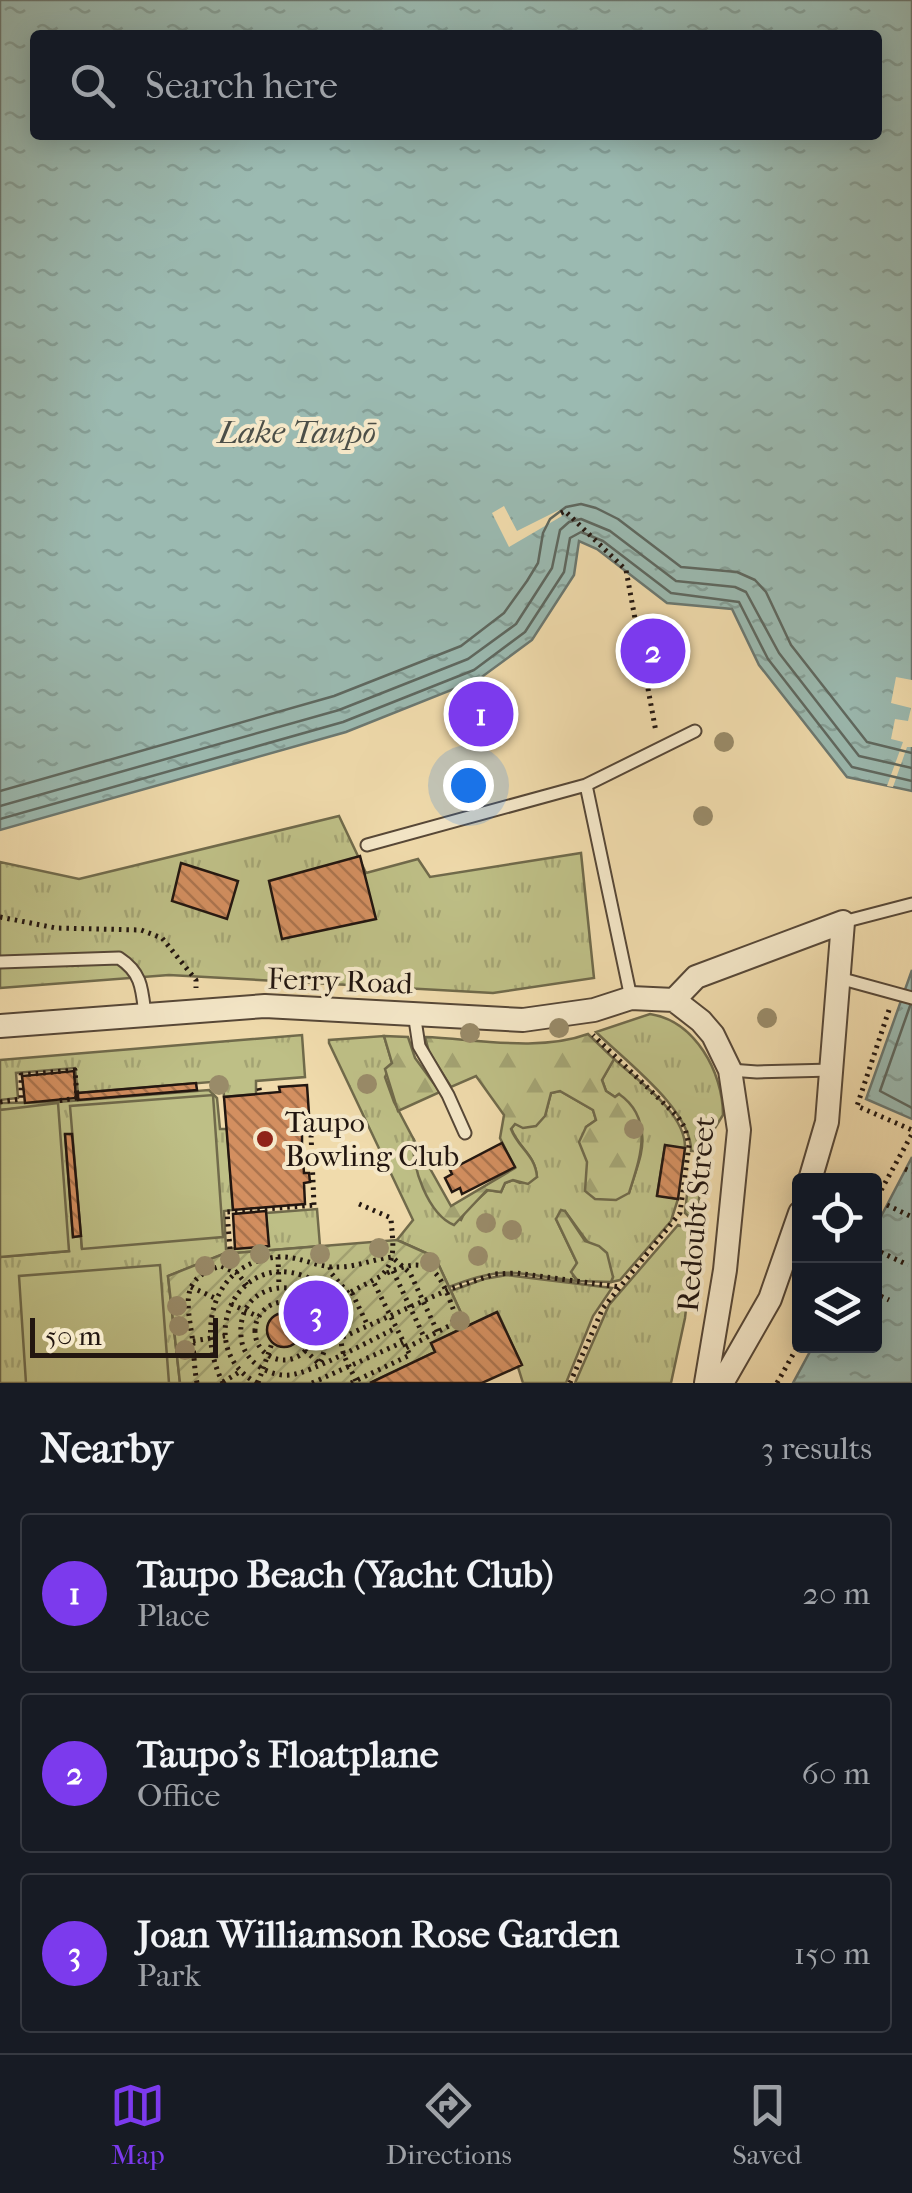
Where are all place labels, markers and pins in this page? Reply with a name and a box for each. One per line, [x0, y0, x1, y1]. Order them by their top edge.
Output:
pin: 2 [620, 614, 686, 688]
pin: 1 [448, 676, 514, 752]
place label: Taupo Bowling Club [285, 1105, 459, 1174]
marker: Taupo Bowling Club [254, 1128, 276, 1150]
pin: 3 [284, 1276, 348, 1350]

